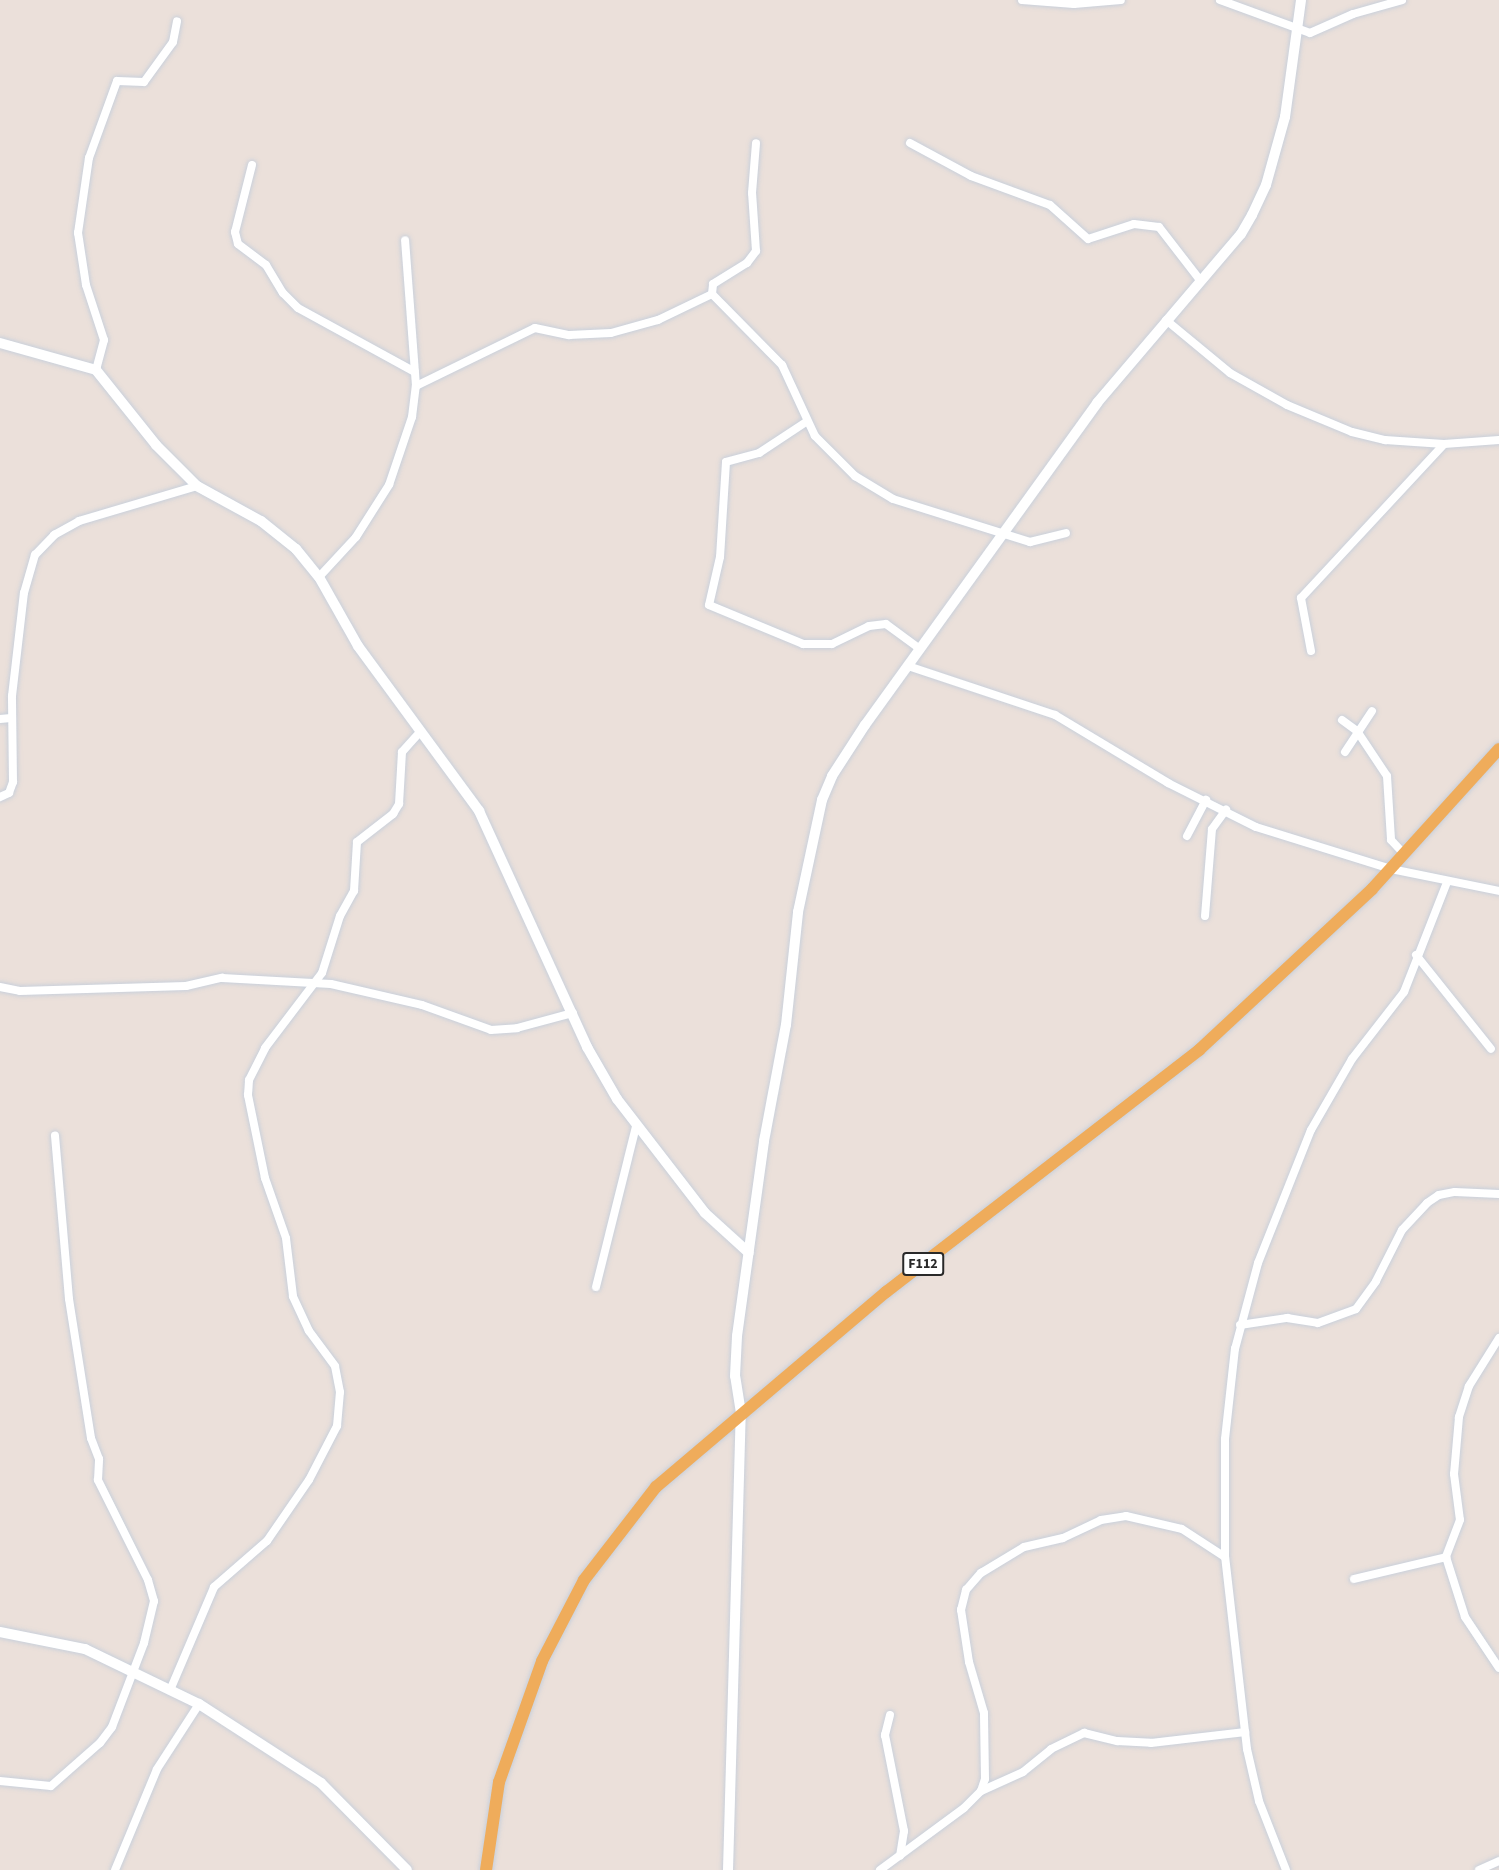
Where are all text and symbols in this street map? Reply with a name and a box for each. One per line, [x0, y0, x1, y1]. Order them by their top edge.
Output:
road number: F112 [902, 1253, 944, 1275]

